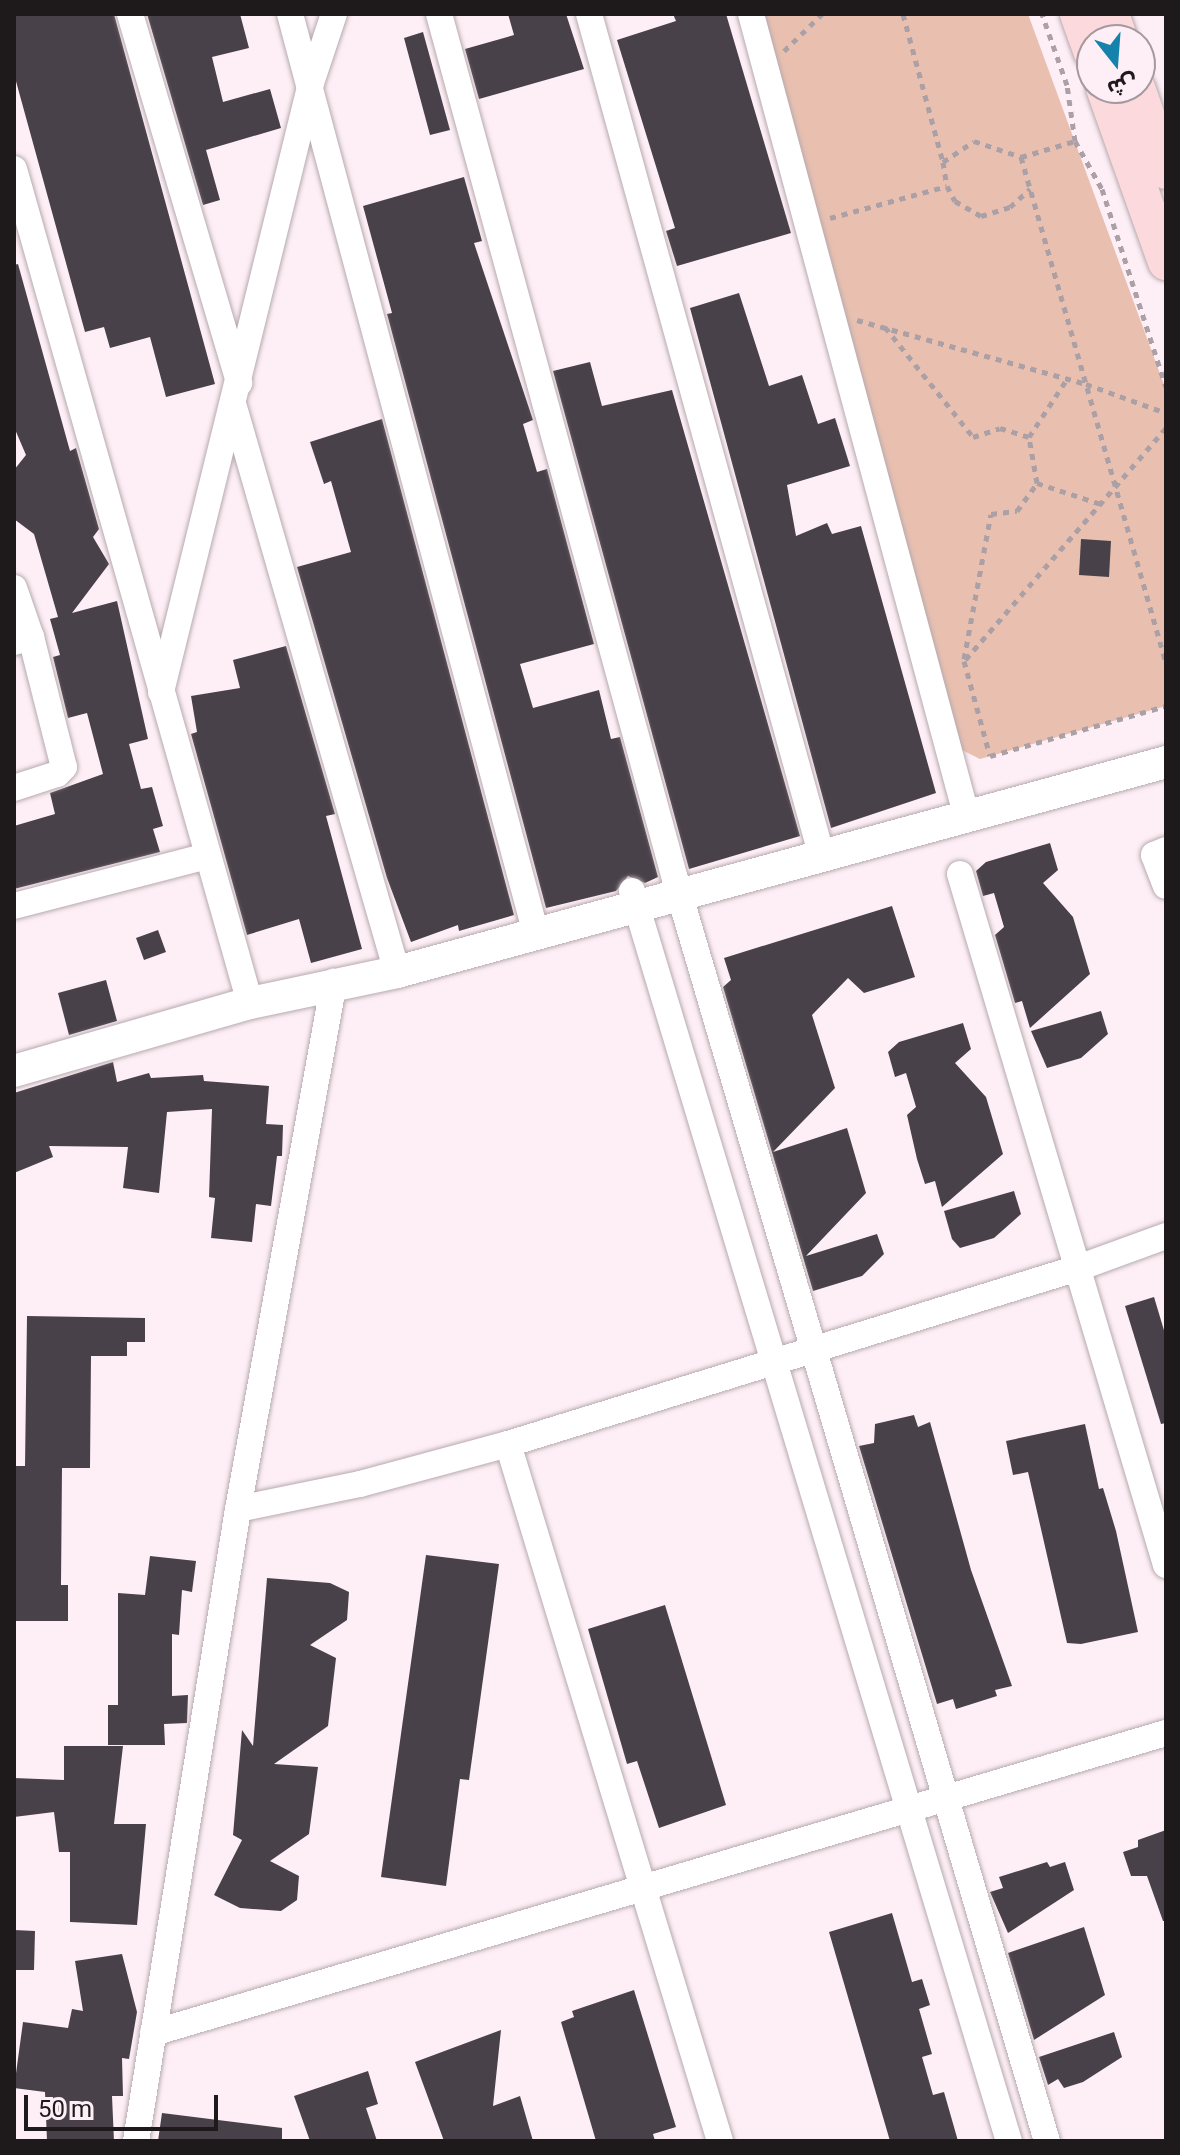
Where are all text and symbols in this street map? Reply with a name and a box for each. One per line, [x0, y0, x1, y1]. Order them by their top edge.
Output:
north arrow [1076, 24, 1156, 104]
text: ش [1105, 69, 1141, 102]
scale bar [28, 2079, 222, 2129]
text: 50 m [38, 2095, 92, 2123]

